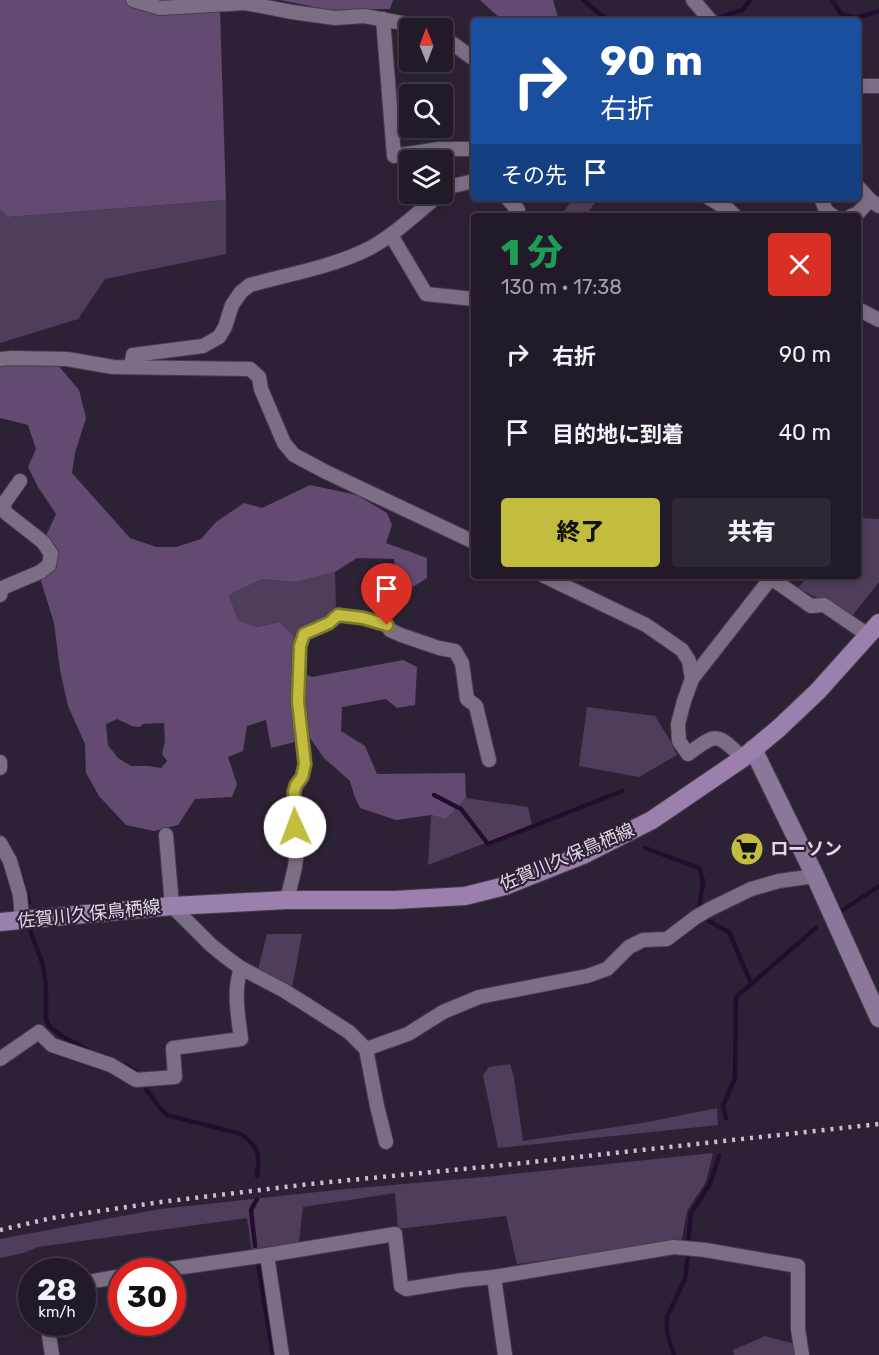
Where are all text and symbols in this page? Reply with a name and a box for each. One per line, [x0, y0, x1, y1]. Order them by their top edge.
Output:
north arrow [399, 18, 453, 72]
map controls [399, 18, 453, 204]
text: 90 m [600, 36, 703, 86]
icon: right [501, 42, 579, 120]
button: search [399, 84, 453, 138]
text: 右折 [600, 93, 654, 125]
button: layers [399, 150, 453, 204]
icon: arrive [579, 156, 612, 189]
text: その先 [501, 162, 567, 189]
text: 1 分 [501, 231, 563, 274]
button: close [768, 233, 831, 296]
text: 130 m · 17:38 [501, 275, 622, 299]
icon: right [501, 338, 534, 371]
text: 90 m [779, 341, 831, 368]
text: 右折 [552, 343, 596, 370]
icon: arrive [501, 416, 534, 449]
text: 40 m [778, 419, 831, 446]
text: 目的地に到着 [552, 421, 684, 448]
button: 終了 [501, 498, 660, 567]
button: 共有 [672, 498, 831, 567]
pin [361, 563, 412, 625]
icon: arrive [370, 572, 403, 605]
position arrow [263, 795, 327, 859]
street label: 佐賀川久保鳥栖線 [496, 819, 638, 895]
supermarket icon: ローソン [729, 831, 765, 867]
place label: ローソン [770, 838, 842, 860]
street label: 佐賀川久保鳥栖線 [16, 896, 162, 932]
speed limit sign: 30 [108, 1258, 186, 1336]
text: 28 [37, 1272, 77, 1308]
text: km/h [38, 1303, 76, 1321]

